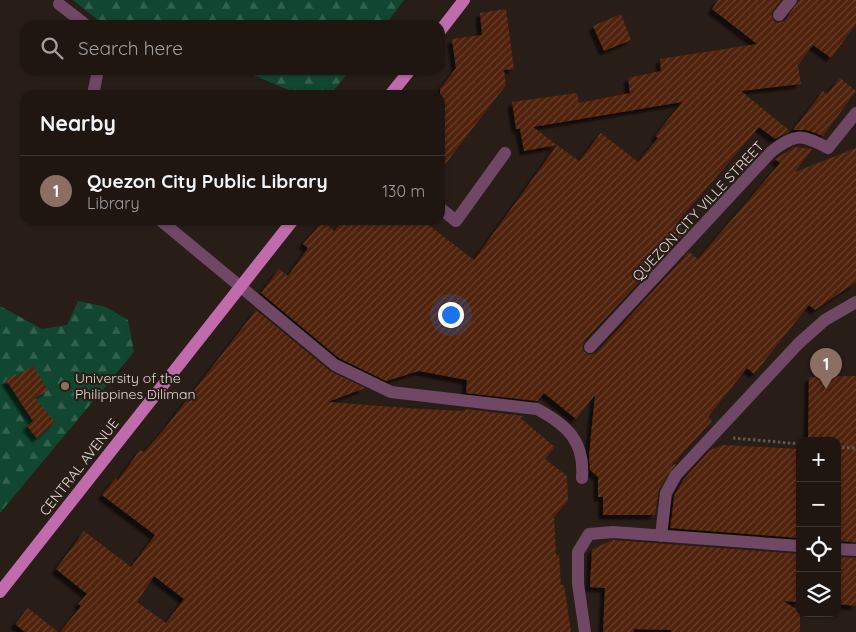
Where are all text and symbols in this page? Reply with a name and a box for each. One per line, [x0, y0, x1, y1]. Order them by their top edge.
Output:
search box [20, 20, 445, 75]
icon: search [38, 34, 66, 62]
text: Search here [78, 36, 183, 60]
text: Nearby [40, 110, 116, 136]
street label: QUEZON CITY VILLE STREET [628, 137, 768, 285]
text: Quezon City Public Library [87, 169, 328, 193]
text: 1 [53, 181, 59, 201]
text: 130 m [382, 181, 425, 201]
text: Library [87, 193, 140, 213]
your location [438, 302, 464, 328]
pin: 1 [810, 348, 842, 389]
place label: University of the Philippines Diliman [75, 369, 195, 403]
marker: University of the Philippines Diliman [59, 380, 71, 392]
street label: CENTRAL AVENUE [35, 415, 123, 519]
map controls [796, 437, 841, 617]
button: + [796, 437, 841, 482]
button: − [796, 482, 841, 527]
button: locate [796, 527, 841, 572]
button: layers [796, 572, 841, 617]

